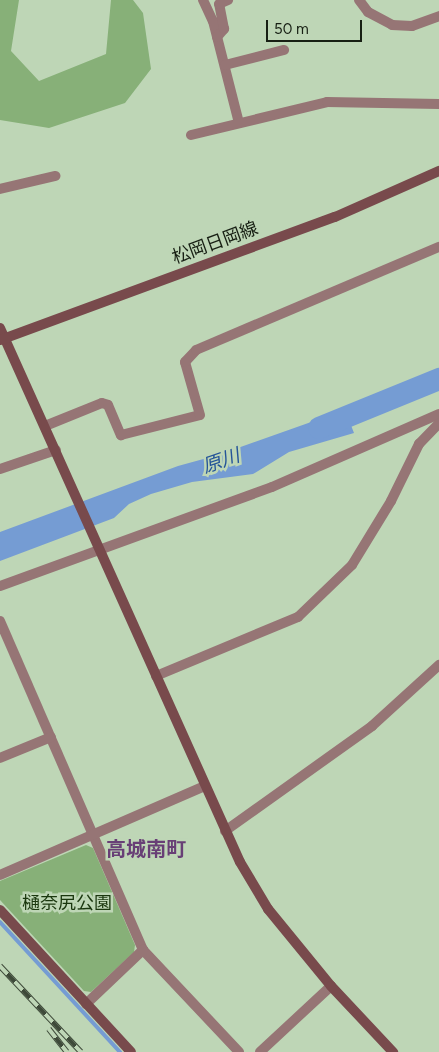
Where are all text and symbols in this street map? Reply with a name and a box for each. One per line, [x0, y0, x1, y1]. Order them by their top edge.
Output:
scale bar [269, 10, 365, 42]
text: 50 m [274, 20, 309, 38]
street label: 松岡日岡線 [169, 217, 261, 269]
water label: 原川 [199, 444, 243, 478]
district label: 高城南町 [106, 837, 186, 861]
park label: 樋奈尻公園 [22, 892, 112, 914]

